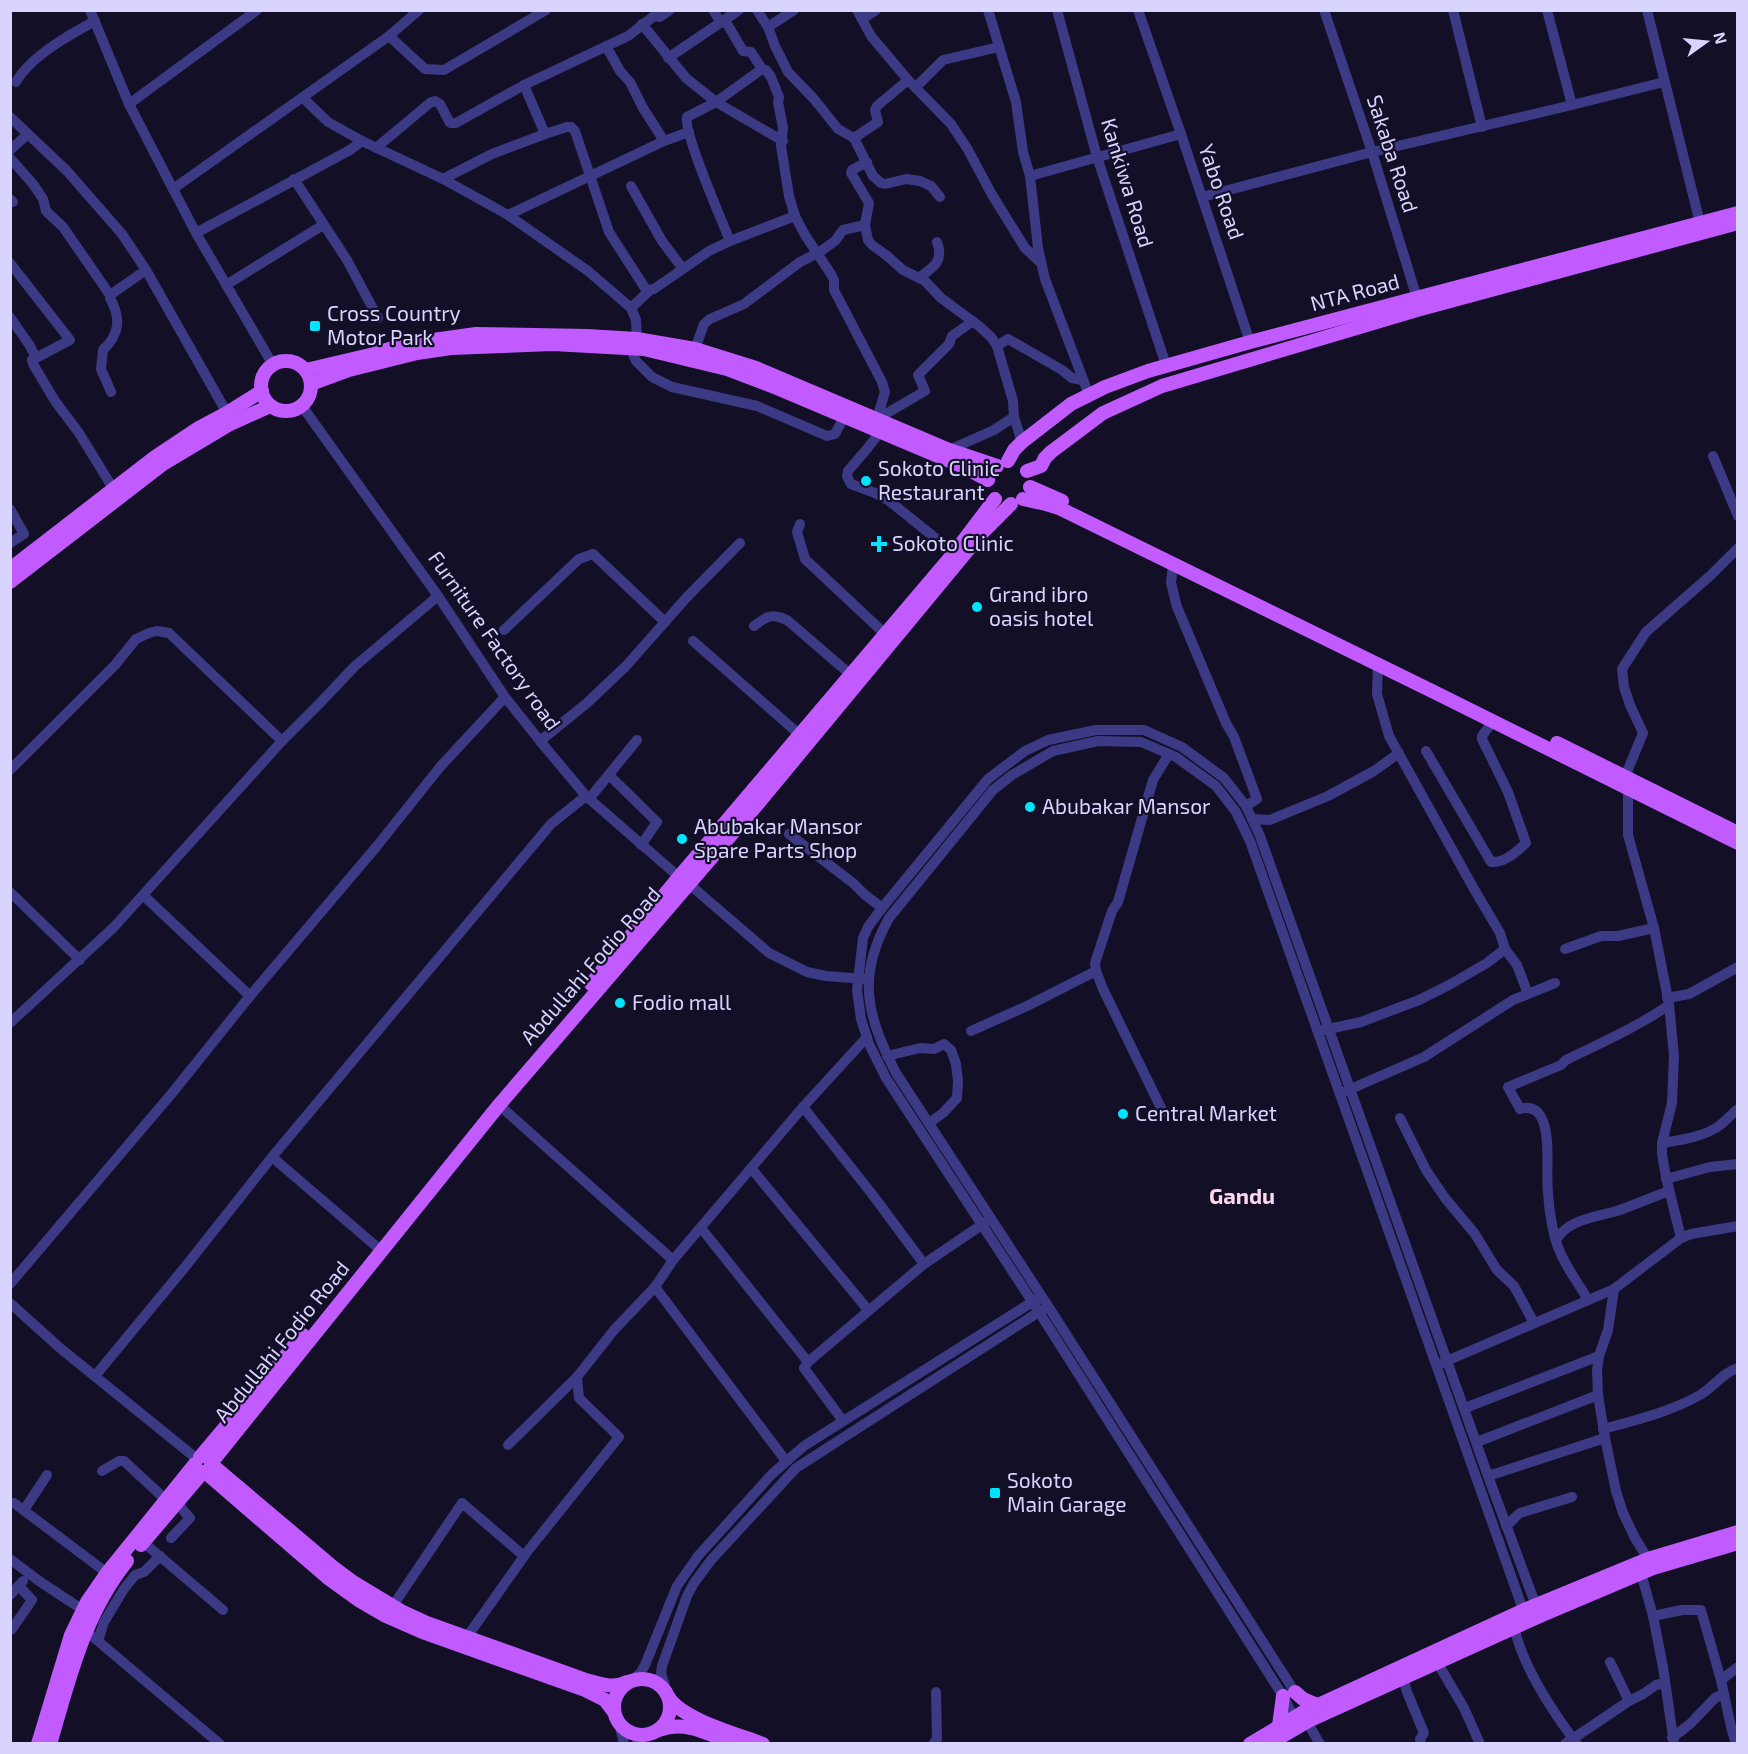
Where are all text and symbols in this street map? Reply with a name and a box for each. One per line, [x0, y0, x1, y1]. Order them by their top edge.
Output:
north arrow [1676, 12, 1736, 72]
text: N [1710, 30, 1732, 46]
street label: Sakaba Road [1363, 92, 1424, 215]
street label: Kankiwa Road [1097, 115, 1160, 250]
street label: Yabo Road [1194, 141, 1250, 243]
street label: NTA Road [1307, 268, 1402, 315]
place label: Cross Country Motor Park [327, 300, 461, 349]
marker: Cross Country Motor Park [308, 319, 322, 333]
place label: Sokoto Clinic Restaurant [878, 455, 1000, 504]
marker: Sokoto Clinic Restaurant [859, 474, 873, 488]
place label: Sokoto Clinic [892, 530, 1014, 555]
marker: Sokoto Clinic [870, 535, 888, 553]
street label: Furniture Factory road [424, 546, 567, 734]
place label: Grand ibro oasis hotel [989, 581, 1094, 630]
marker: Grand ibro oasis hotel [970, 600, 984, 614]
place label: Abubakar Mansor [1042, 793, 1211, 818]
marker: Abubakar Mansor [1023, 800, 1037, 814]
place label: Abubakar Mansor Spare Parts Shop [694, 813, 863, 862]
marker: Abubakar Mansor Spare Parts Shop [675, 832, 689, 846]
street label: Abdullahi Fodio Road [515, 881, 665, 1049]
place label: Fodio mall [632, 989, 732, 1014]
marker: Fodio mall [613, 996, 627, 1010]
place label: Central Market [1135, 1100, 1277, 1125]
marker: Central Market [1116, 1107, 1130, 1121]
district label: Gandu [1209, 1182, 1275, 1208]
street label: Abdullahi Fodio Road [208, 1255, 354, 1427]
place label: Sokoto Main Garage [1007, 1467, 1127, 1516]
marker: Sokoto Main Garage [988, 1486, 1002, 1500]

